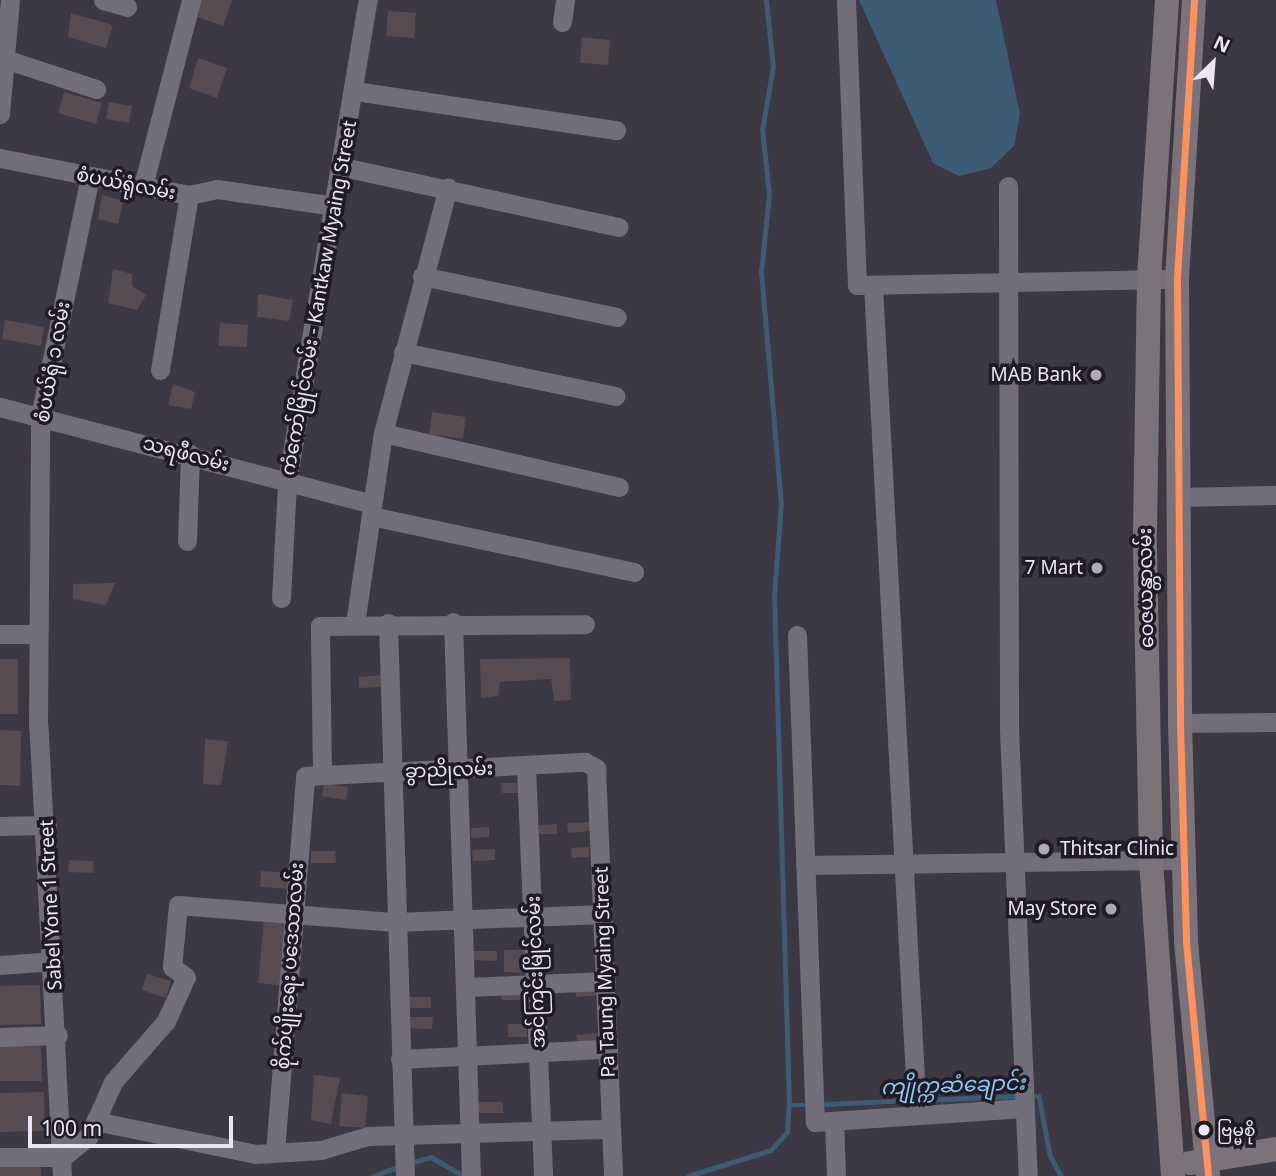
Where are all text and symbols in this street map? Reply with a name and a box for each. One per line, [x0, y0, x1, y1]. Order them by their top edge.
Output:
north arrow [1178, 28, 1248, 98]
text: N [1209, 29, 1234, 59]
street label: ကံကော်မြိုင်လမ်း - Kantkaw Myaing Street [277, 119, 361, 477]
street label: စံပယ်ရုံလမ်း [74, 163, 178, 205]
street label: စံပယ်ရုံ ၁ လမ်း [31, 300, 75, 424]
place label: MAB Bank [990, 364, 1082, 386]
marker: MAB Bank [1088, 367, 1104, 383]
street label: သရဖီလမ်း [140, 432, 232, 476]
street label: ဝေဇယန္တာလမ်း [1134, 528, 1158, 648]
place label: 7 Mart [1025, 557, 1083, 579]
marker: 7 Mart [1089, 560, 1105, 576]
street label: ခွာညိုလမ်း [404, 757, 494, 783]
street label: Sabel Yone 1 Street [35, 819, 67, 991]
place label: Thitsar Clinic [1060, 838, 1174, 860]
marker: Thitsar Clinic [1034, 839, 1054, 859]
street label: စိုက်ပျိုးရေး ပဒေသာလမ်း [271, 862, 309, 1070]
street label: Pa Taung Myaing Street [590, 866, 620, 1078]
street label: အင်ကြင်းမြိုင်လမ်း [522, 895, 550, 1049]
place label: May Store [1008, 898, 1097, 920]
marker: May Store [1103, 901, 1119, 917]
water label: ကျိုက္ကဆံချောင်း [880, 1069, 1026, 1099]
scale bar [32, 1102, 236, 1146]
text: 100 m [41, 1114, 102, 1142]
place label: ဗြမ္မစို [1217, 1120, 1255, 1140]
marker: ဗြမ္မစို [1197, 1123, 1211, 1137]

